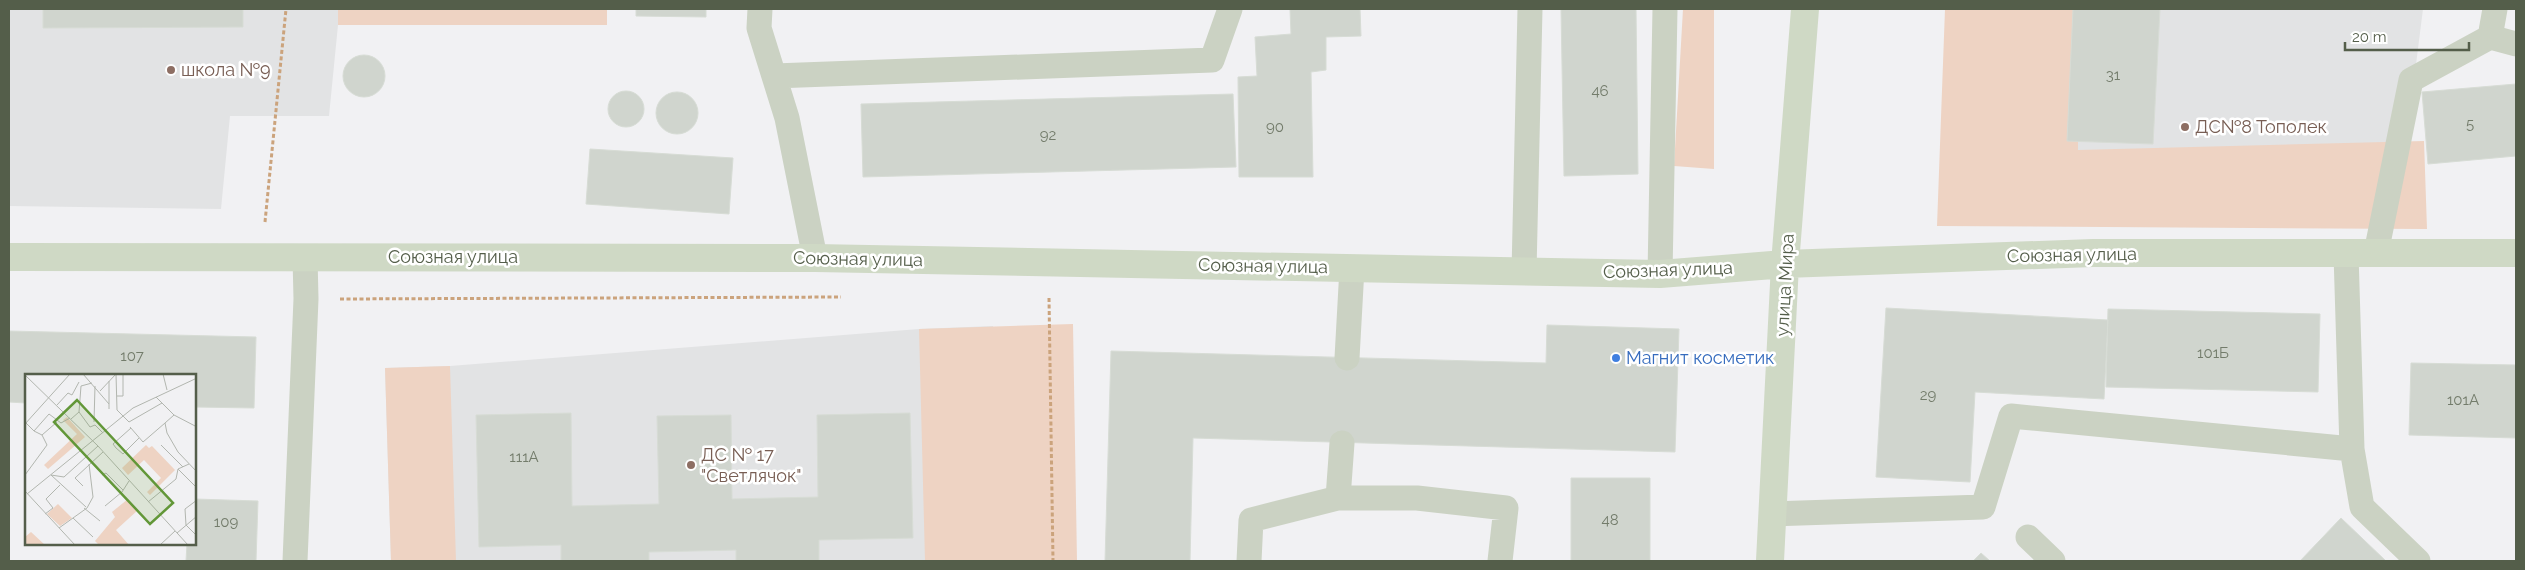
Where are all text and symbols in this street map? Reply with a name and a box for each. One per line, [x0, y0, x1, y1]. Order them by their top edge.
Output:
scale bar [2345, 20, 2469, 52]
text: 20 m [2352, 28, 2387, 46]
place label: школа №9 [181, 59, 271, 80]
marker: школа №9 [165, 64, 177, 76]
house number: 31 [2106, 66, 2121, 84]
house number: 46 [1591, 82, 1609, 100]
house number: 5 [2466, 115, 2474, 133]
place label: ДС№8 Тополек [2195, 116, 2327, 137]
house number: 90 [1266, 118, 1284, 136]
marker: ДС№8 Тополек [2179, 121, 2191, 133]
house number: 92 [1040, 126, 1056, 144]
street label: улица Мира [1771, 233, 1798, 337]
street label: Союзная улица [2007, 243, 2137, 266]
street label: Союзная улица [388, 246, 518, 267]
street label: Союзная улица [793, 247, 923, 270]
street label: Союзная улица [1198, 254, 1328, 277]
street label: Союзная улица [1603, 257, 1733, 282]
house number: 101Б [2197, 344, 2229, 362]
house number: 107 [120, 347, 144, 365]
place label: Магнит косметик [1626, 347, 1774, 368]
marker: Магнит косметик [1610, 352, 1622, 364]
inset map [25, 374, 196, 545]
house number: 29 [1920, 386, 1937, 404]
house number: 101А [2447, 391, 2479, 409]
place label: ДС № 17 "Светлячок" [701, 444, 802, 486]
house number: 111А [509, 448, 539, 466]
marker: ДС № 17 "Светлячок" [685, 459, 697, 471]
house number: 48 [1601, 511, 1619, 529]
house number: 109 [214, 513, 238, 531]

